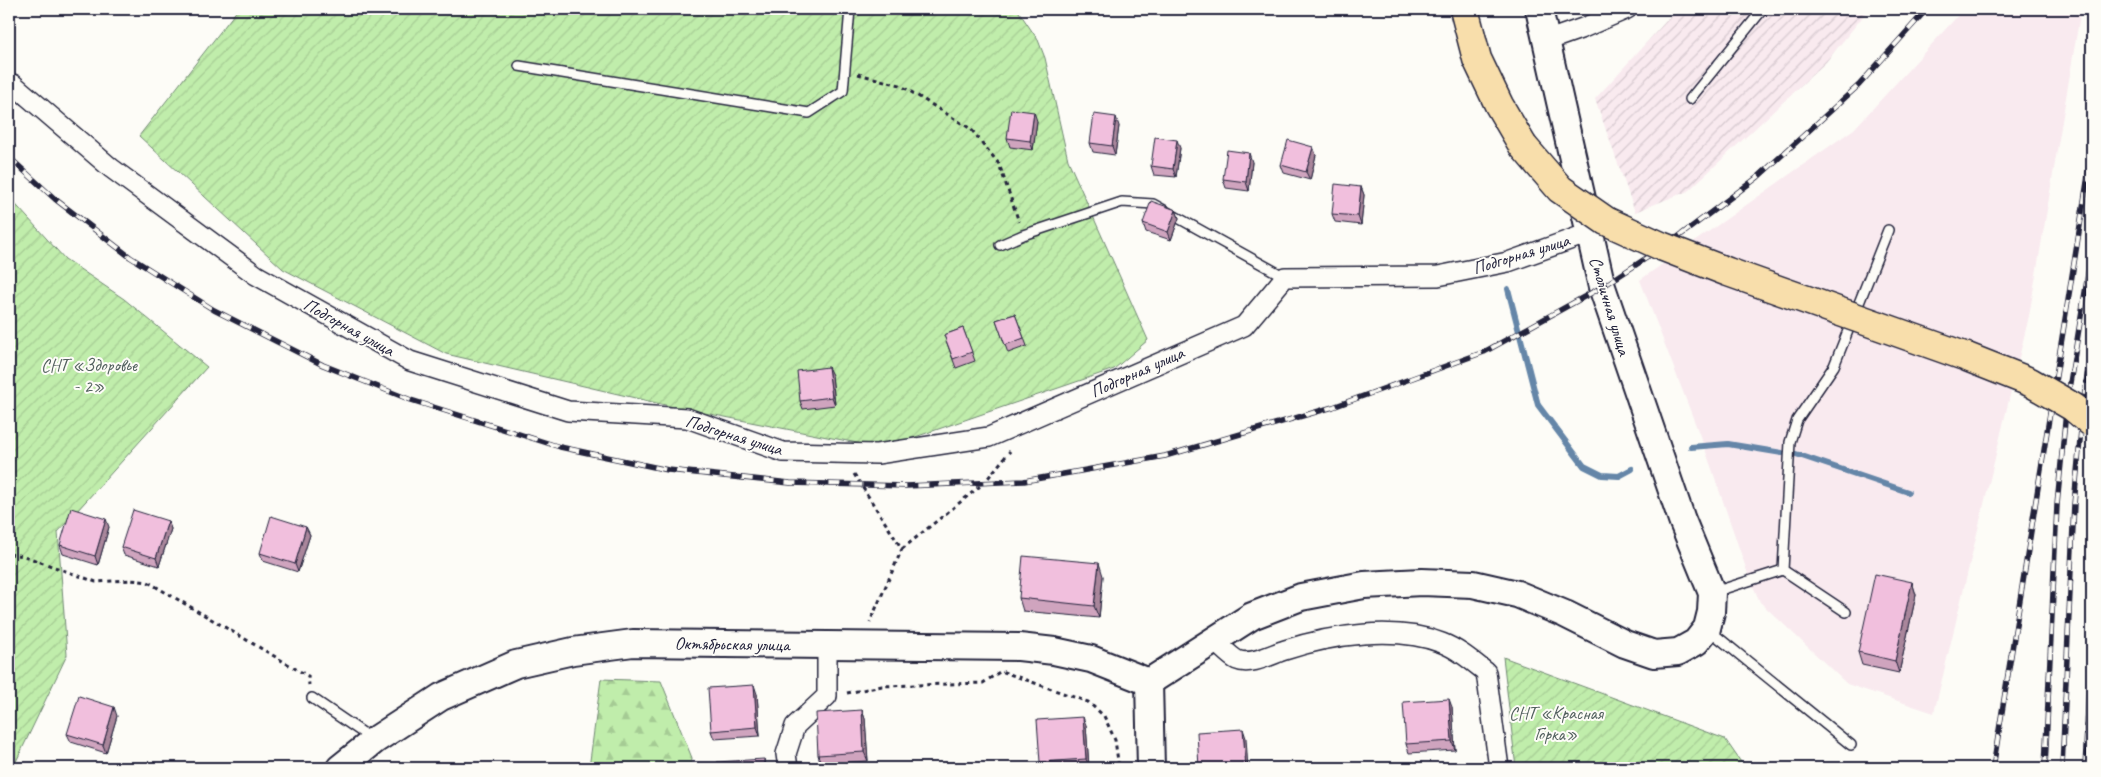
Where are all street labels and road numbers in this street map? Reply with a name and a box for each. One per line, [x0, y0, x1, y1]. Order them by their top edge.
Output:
street label: Подгорная улица [1470, 229, 1573, 279]
street label: Столичная улица [1585, 254, 1636, 359]
street label: Подгорная улица [300, 293, 399, 361]
street label: Подгорная улица [1087, 341, 1188, 402]
street label: Подгорная улица [683, 410, 786, 460]
street label: Октябрьская улица [674, 632, 791, 656]

